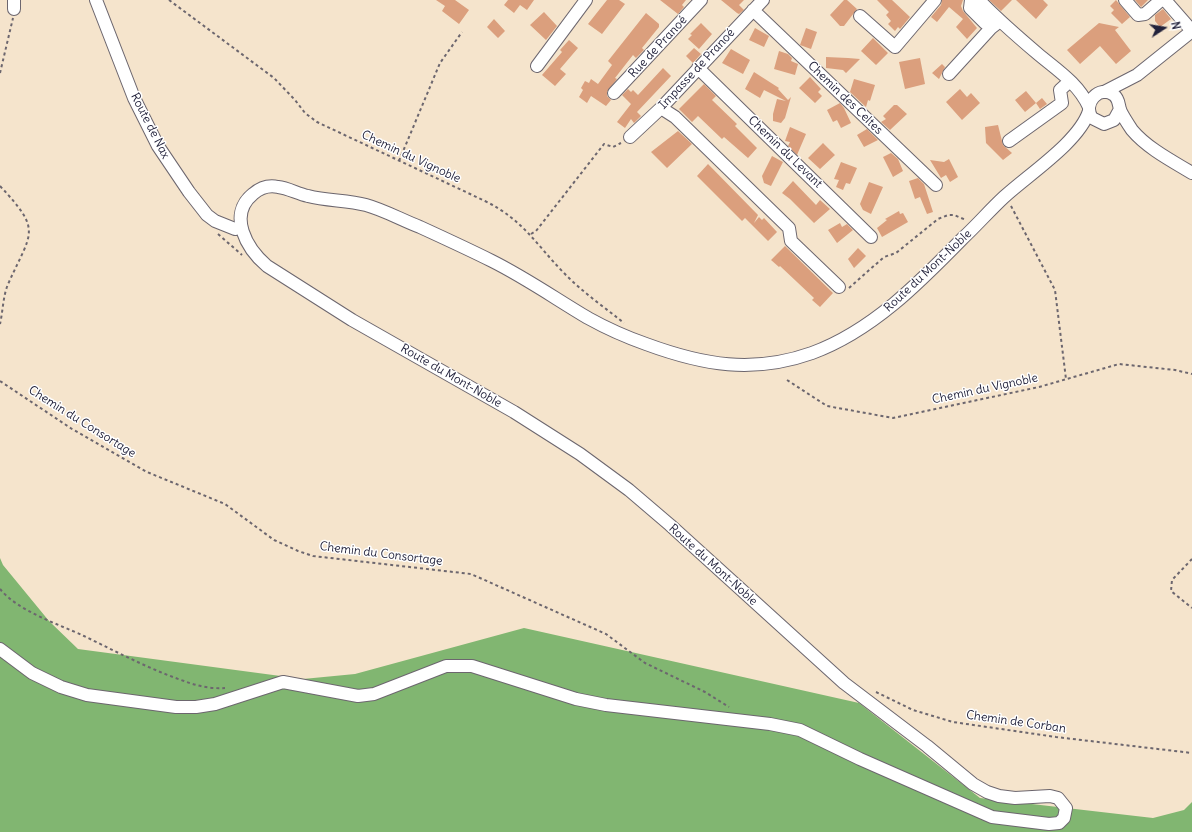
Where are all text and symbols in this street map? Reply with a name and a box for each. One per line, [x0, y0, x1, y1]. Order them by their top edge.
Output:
north arrow [1144, 8, 1184, 48]
street label: Rue de Pranoé [626, 13, 690, 81]
text: N [1168, 20, 1183, 31]
street label: Impasse de Pranoé [656, 26, 738, 112]
street label: Chemin des Celtes [805, 59, 885, 137]
street label: Route de Nax [127, 91, 173, 161]
street label: Chemin du Levant [745, 113, 825, 191]
street label: Chemin du Vignoble [359, 128, 463, 186]
street label: Route du Mont-Noble [881, 227, 975, 315]
street label: Route du Mont-Noble [398, 341, 504, 411]
street label: Chemin du Vignoble [931, 371, 1039, 407]
street label: Chemin du Consortage [26, 383, 138, 461]
street label: Route du Mont-Noble [666, 521, 760, 609]
street label: Chemin du Consortage [319, 539, 443, 569]
street label: Chemin de Corban [965, 708, 1067, 736]

